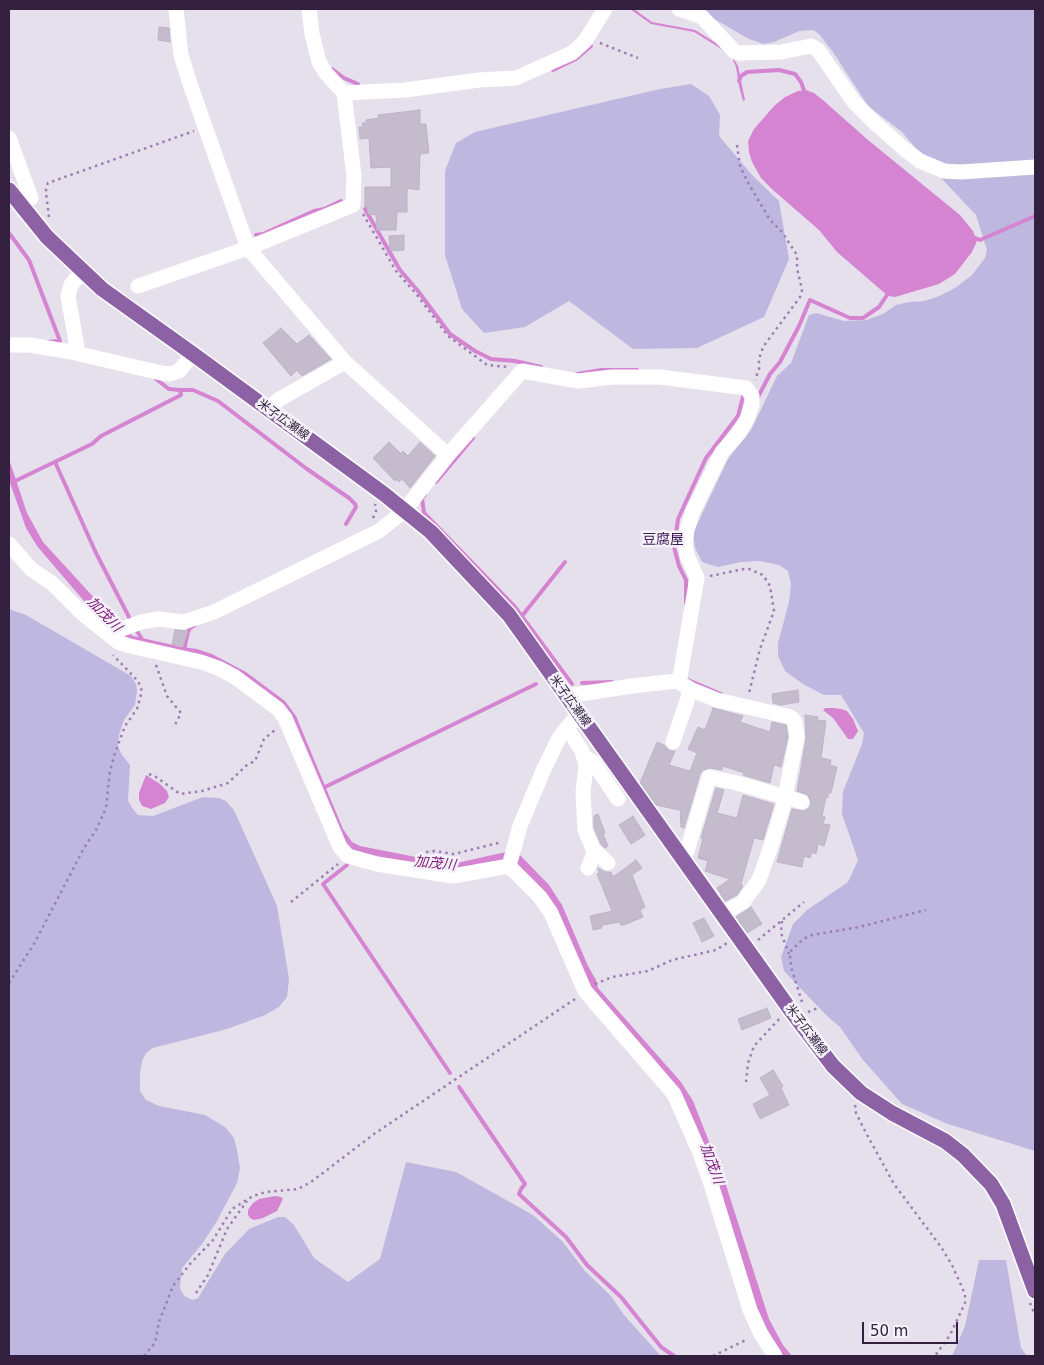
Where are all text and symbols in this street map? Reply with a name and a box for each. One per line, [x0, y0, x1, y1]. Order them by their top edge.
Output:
street label: 米子広瀬線 [254, 397, 312, 443]
district label: 豆腐屋 [642, 532, 684, 548]
water label: 加茂川 [83, 594, 125, 636]
street label: 米子広瀬線 [547, 672, 593, 730]
water label: 加茂川 [413, 853, 457, 875]
street label: 米子広瀬線 [782, 1002, 830, 1058]
water label: 加茂川 [696, 1141, 726, 1187]
scale bar [864, 1312, 960, 1344]
text: 50 m [870, 1322, 908, 1340]

